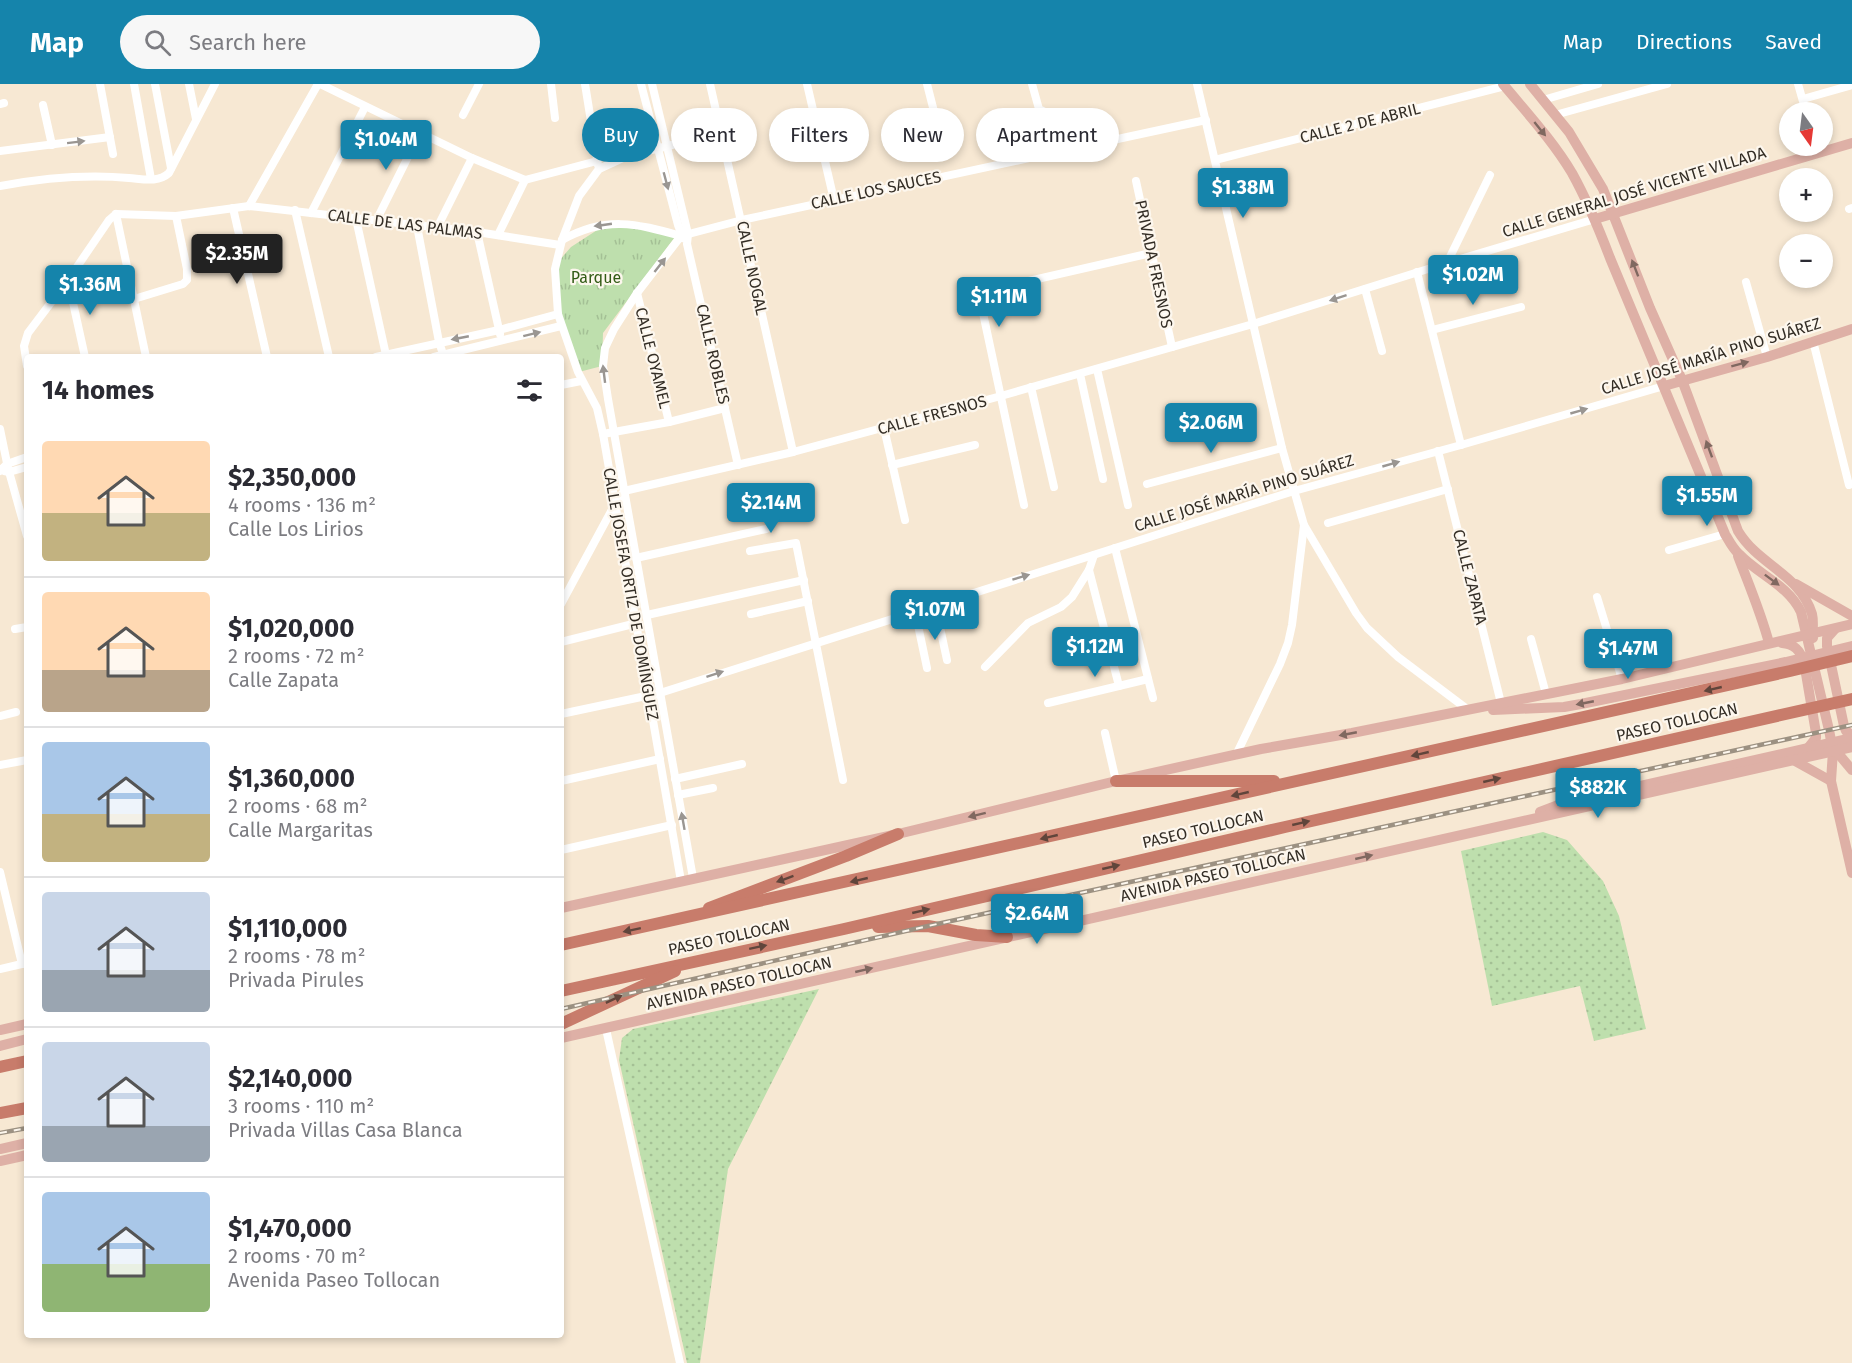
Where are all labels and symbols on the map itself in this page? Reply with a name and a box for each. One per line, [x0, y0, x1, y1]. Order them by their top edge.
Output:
street label: CALLE 2 DE ABRIL [1298, 99, 1422, 147]
north arrow [1779, 102, 1833, 156]
pin: $1.04M [337, 120, 435, 171]
one-way arrow [1534, 122, 1546, 137]
one-way arrow [66, 137, 85, 146]
street label: CALLE GENERAL JOSÉ VICENTE VILLADA [1500, 142, 1769, 241]
street label: CALLE LOS SAUCES [809, 167, 943, 213]
pin: $1.38M [1194, 168, 1292, 219]
one-way arrow [662, 172, 671, 190]
street label: PRIVADA FRESNOS [1131, 198, 1177, 330]
street label: CALLE DE LAS PALMAS [327, 205, 484, 243]
street label: CALLE NOGAL [733, 219, 771, 317]
one-way arrow [594, 221, 613, 230]
pin: $2.35M [188, 234, 286, 285]
pin: $1.02M [1424, 255, 1522, 306]
one-way arrow [653, 257, 666, 273]
one-way arrow [1630, 259, 1640, 277]
pin: $1.36M [41, 265, 139, 316]
park label: Parque [571, 268, 621, 287]
pin: $1.11M [950, 277, 1048, 328]
one-way arrow [1329, 293, 1347, 303]
street label: CALLE ROBLES [692, 302, 734, 406]
street label: CALLE OYAMEL [631, 305, 675, 411]
street label: CALLE JOSÉ MARÍA PINO SUÁREZ [1599, 313, 1823, 399]
one-way arrow [522, 328, 541, 338]
one-way arrow [451, 333, 470, 343]
one-way arrow [1732, 359, 1750, 368]
one-way arrow [600, 364, 609, 383]
street label: CALLE FRESNOS [875, 391, 989, 439]
pin: $2.06M [1162, 403, 1260, 454]
one-way arrow [1570, 406, 1588, 415]
one-way arrow [1703, 440, 1713, 458]
street label: CALLE JOSÉ MARÍA PINO SUÁREZ [1132, 450, 1356, 536]
one-way arrow [1382, 459, 1400, 468]
street label: CALLE JOSEFA ORTIZ DE DOMÍNGUEZ [599, 466, 664, 722]
pin: $1.55M [1658, 476, 1756, 527]
pin: $2.14M [722, 483, 820, 534]
street label: CALLE ZAPATA [1449, 527, 1491, 628]
one-way arrow [1012, 572, 1030, 582]
one-way arrow [1763, 574, 1779, 586]
pin: $1.07M [886, 590, 984, 641]
pin: $1.12M [1046, 627, 1144, 678]
pin: $1.47M [1579, 629, 1677, 680]
one-way arrow [706, 669, 724, 679]
one-way arrow [1703, 684, 1722, 694]
one-way arrow [1575, 699, 1594, 708]
street label: PASEO TOLLOCAN [1614, 699, 1740, 745]
one-way arrow [1339, 729, 1358, 738]
one-way arrow [1410, 750, 1429, 759]
pin: $882K [1556, 768, 1640, 819]
one-way arrow [1482, 775, 1501, 785]
one-way arrow [1230, 790, 1249, 800]
street label: PASEO TOLLOCAN [1140, 806, 1266, 852]
one-way arrow [678, 811, 687, 830]
one-way arrow [968, 811, 987, 821]
one-way arrow [1292, 818, 1311, 827]
one-way arrow [1040, 833, 1059, 842]
street label: AVENIDA PASEO TOLLOCAN [1118, 844, 1308, 906]
one-way arrow [1354, 851, 1373, 861]
one-way arrow [1102, 861, 1120, 871]
one-way arrow [776, 874, 794, 884]
one-way arrow [850, 875, 868, 885]
pin: $2.64M [988, 894, 1086, 945]
one-way arrow [912, 905, 931, 915]
street label: PASEO TOLLOCAN [666, 915, 792, 959]
one-way arrow [622, 926, 641, 935]
one-way arrow [749, 942, 767, 952]
street label: AVENIDA PASEO TOLLOCAN [644, 952, 834, 1014]
one-way arrow [855, 964, 873, 974]
one-way arrow [605, 995, 622, 1004]

